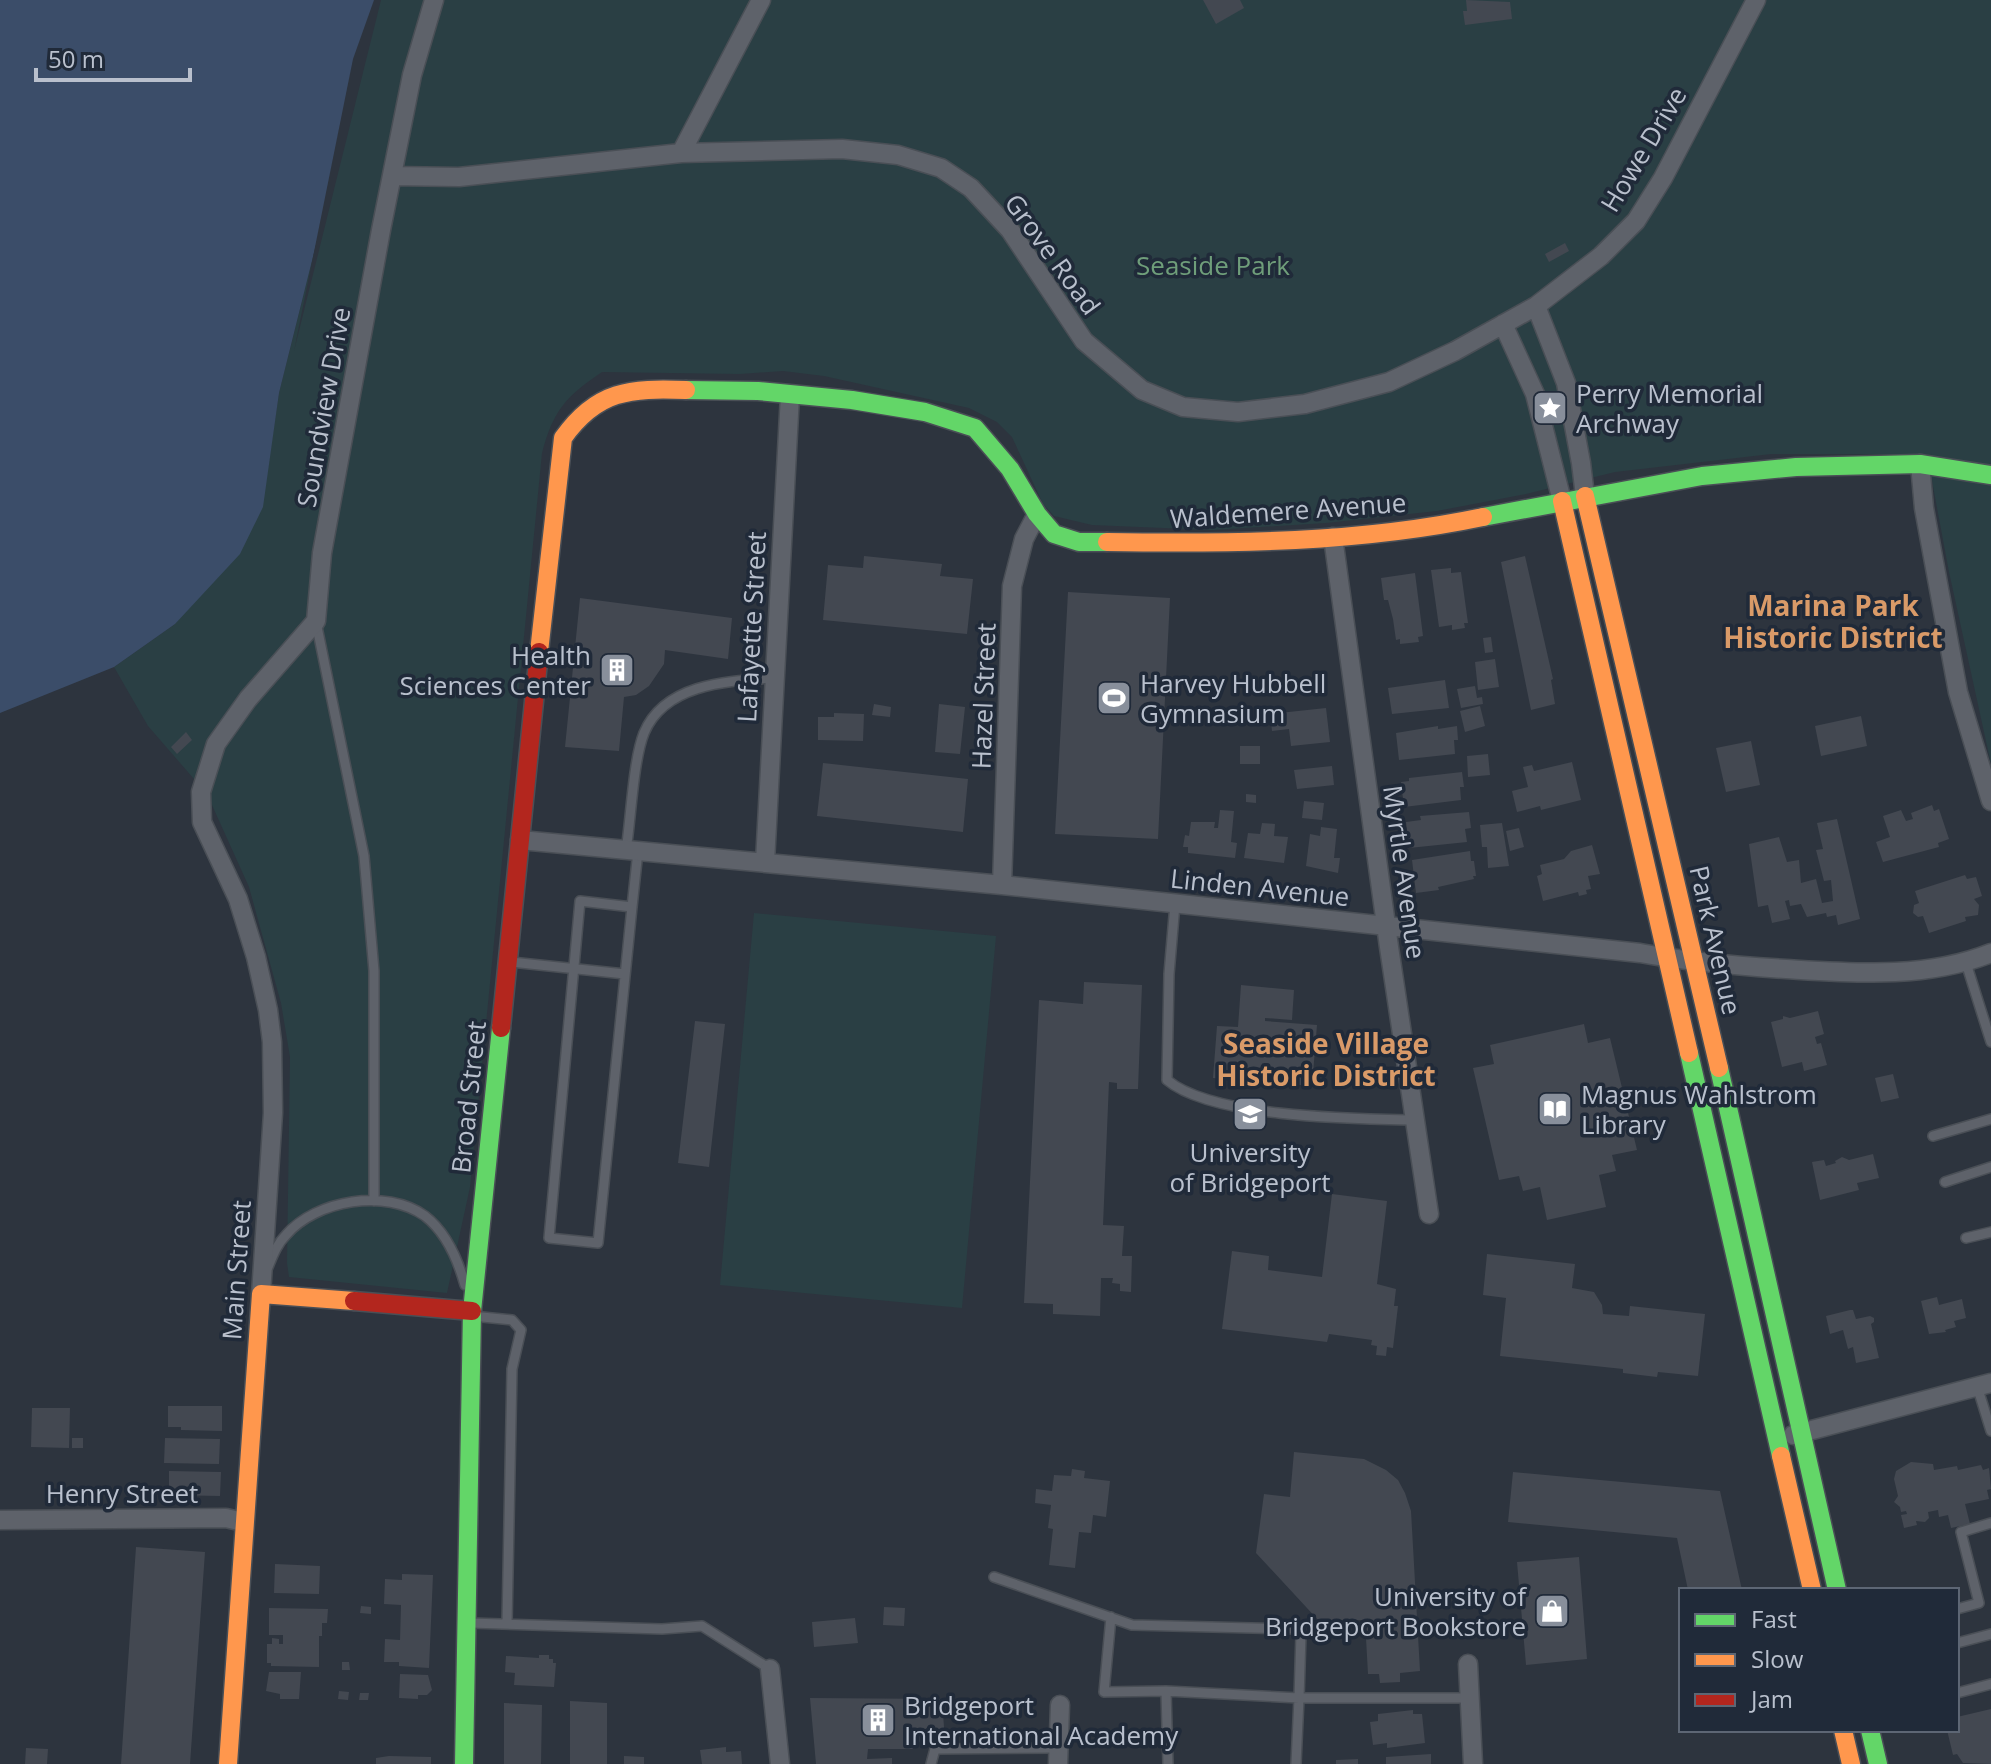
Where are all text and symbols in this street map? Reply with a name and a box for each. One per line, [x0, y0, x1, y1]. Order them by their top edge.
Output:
scale bar [36, 32, 190, 82]
text: 50 m [48, 42, 104, 75]
street label: Howe Drive [1592, 80, 1694, 218]
street label: Grove Road [997, 186, 1109, 322]
park label: Seaside Park [1136, 247, 1290, 283]
street label: Soundview Drive [288, 304, 358, 510]
place label: Perry Memorial Archway [1576, 375, 1763, 441]
place icon: Perry Memorial Archway [1531, 389, 1569, 427]
street label: Waldemere Avenue [1169, 484, 1407, 536]
street label: Lafayette Street [728, 531, 774, 723]
district label: Marina Park Historic District [1723, 586, 1943, 656]
street label: Hazel Street [962, 622, 1004, 770]
place label: Health Sciences Center [400, 637, 591, 703]
building icon: Health Sciences Center [598, 651, 636, 689]
place label: Harvey Hubbell Gymnasium [1140, 665, 1326, 731]
sports icon: Harvey Hubbell Gymnasium [1095, 679, 1133, 717]
street label: Myrtle Avenue [1375, 783, 1435, 961]
street label: Linden Avenue [1169, 860, 1351, 914]
street label: Park Avenue [1681, 862, 1751, 1018]
street label: Broad Street [442, 1019, 494, 1175]
district label: Seaside Village Historic District [1216, 1024, 1436, 1094]
place label: Magnus Wahlstrom Library [1581, 1076, 1817, 1142]
library icon: Magnus Wahlstrom Library [1536, 1090, 1574, 1128]
school or university icon: University of Bridgeport [1231, 1095, 1269, 1133]
place label: University of Bridgeport [1169, 1134, 1331, 1200]
street label: Main Street [213, 1199, 259, 1341]
street label: Henry Street [46, 1475, 198, 1511]
place label: University of Bridgeport Bookstore [1265, 1578, 1527, 1644]
legend [1679, 1588, 1959, 1732]
shop icon: University of Bridgeport Bookstore [1533, 1592, 1571, 1630]
text: Fast [1751, 1602, 1797, 1635]
text: Slow [1751, 1642, 1804, 1675]
text: Jam [1749, 1682, 1793, 1715]
place label: Bridgeport International Academy [904, 1687, 1179, 1753]
building icon: Bridgeport International Academy [859, 1701, 897, 1739]

